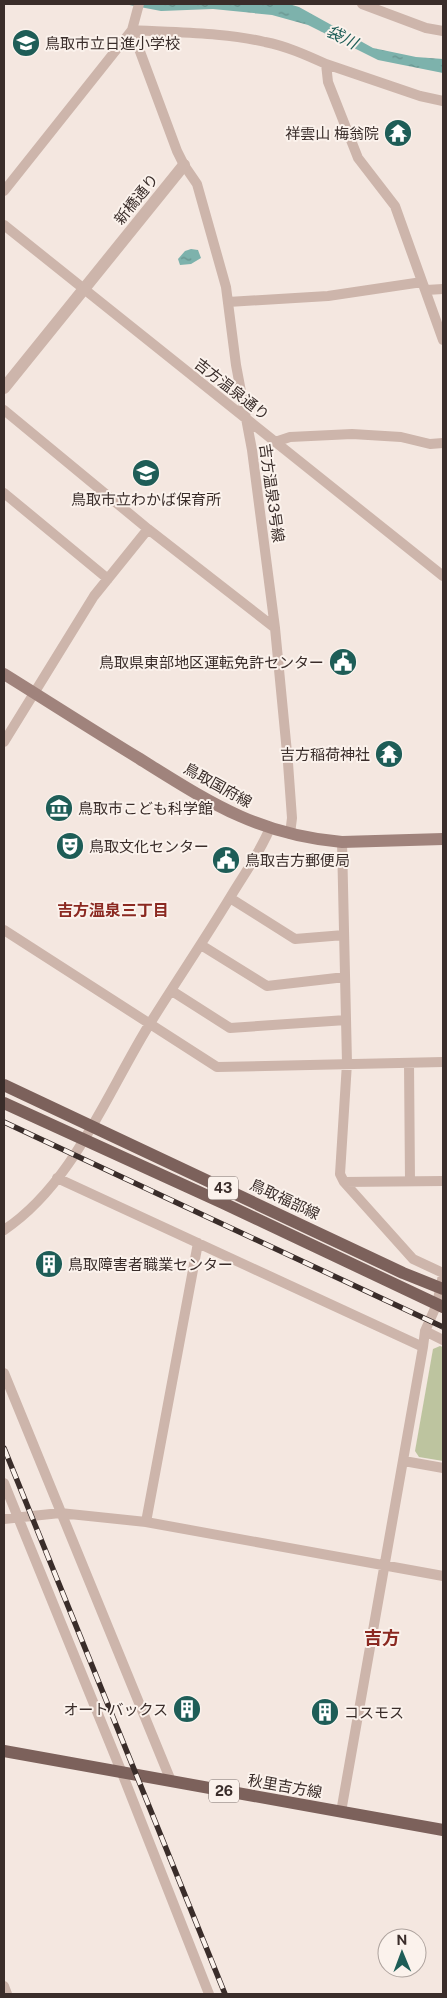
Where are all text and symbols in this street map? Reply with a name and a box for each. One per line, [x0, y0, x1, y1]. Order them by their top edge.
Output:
water label: 袋川 [323, 21, 362, 54]
school or university icon: 鳥取市立日進小学校 [11, 28, 41, 58]
place label: 鳥取市立日進小学校 [45, 35, 180, 52]
temple icon: 祥雲山 梅翁院 [383, 118, 413, 148]
place label: 祥雲山 梅翁院 [285, 125, 379, 142]
street label: 新橋通り [111, 170, 161, 228]
street label: 吉方温泉通り [191, 355, 273, 423]
street label: 吉方温泉3号線 [257, 443, 287, 543]
school or university icon: 鳥取市立わかば保育所 [131, 458, 161, 488]
place label: 鳥取市立わかば保育所 [71, 491, 221, 508]
public building icon: 鳥取県東部地区運転免許センター [328, 647, 358, 677]
place label: 鳥取県東部地区運転免許センター [99, 654, 324, 671]
temple icon: 吉方稲荷神社 [374, 739, 404, 769]
place label: 吉方稲荷神社 [280, 746, 370, 763]
street label: 鳥取国府線 [181, 759, 255, 811]
museum icon: 鳥取市こども科学館 [44, 793, 74, 823]
place label: 鳥取市こども科学館 [78, 800, 213, 817]
theatre icon: 鳥取文化センター [55, 831, 85, 861]
place label: 鳥取文化センター [89, 838, 209, 855]
public building icon: 鳥取吉方郵便局 [211, 845, 241, 875]
place label: 鳥取吉方郵便局 [245, 852, 350, 869]
district label: 吉方温泉三丁目 [57, 901, 169, 920]
street label: 鳥取福部線 [247, 1175, 323, 1223]
road number: 43 [208, 1176, 238, 1200]
building icon: 鳥取障害者職業センター [34, 1249, 64, 1279]
place label: 鳥取障害者職業センター [68, 1256, 233, 1273]
district label: 吉方 [364, 1627, 400, 1648]
building icon: オートバックス [172, 1694, 202, 1724]
building icon: コスモス [310, 1697, 340, 1727]
place label: オートバックス [63, 1701, 168, 1718]
place label: コスモス [344, 1704, 404, 1721]
street label: 秋里吉方線 [247, 1771, 323, 1801]
road number: 26 [209, 1780, 239, 1802]
north arrow [377, 1928, 427, 1978]
text: N [396, 1932, 407, 1948]

